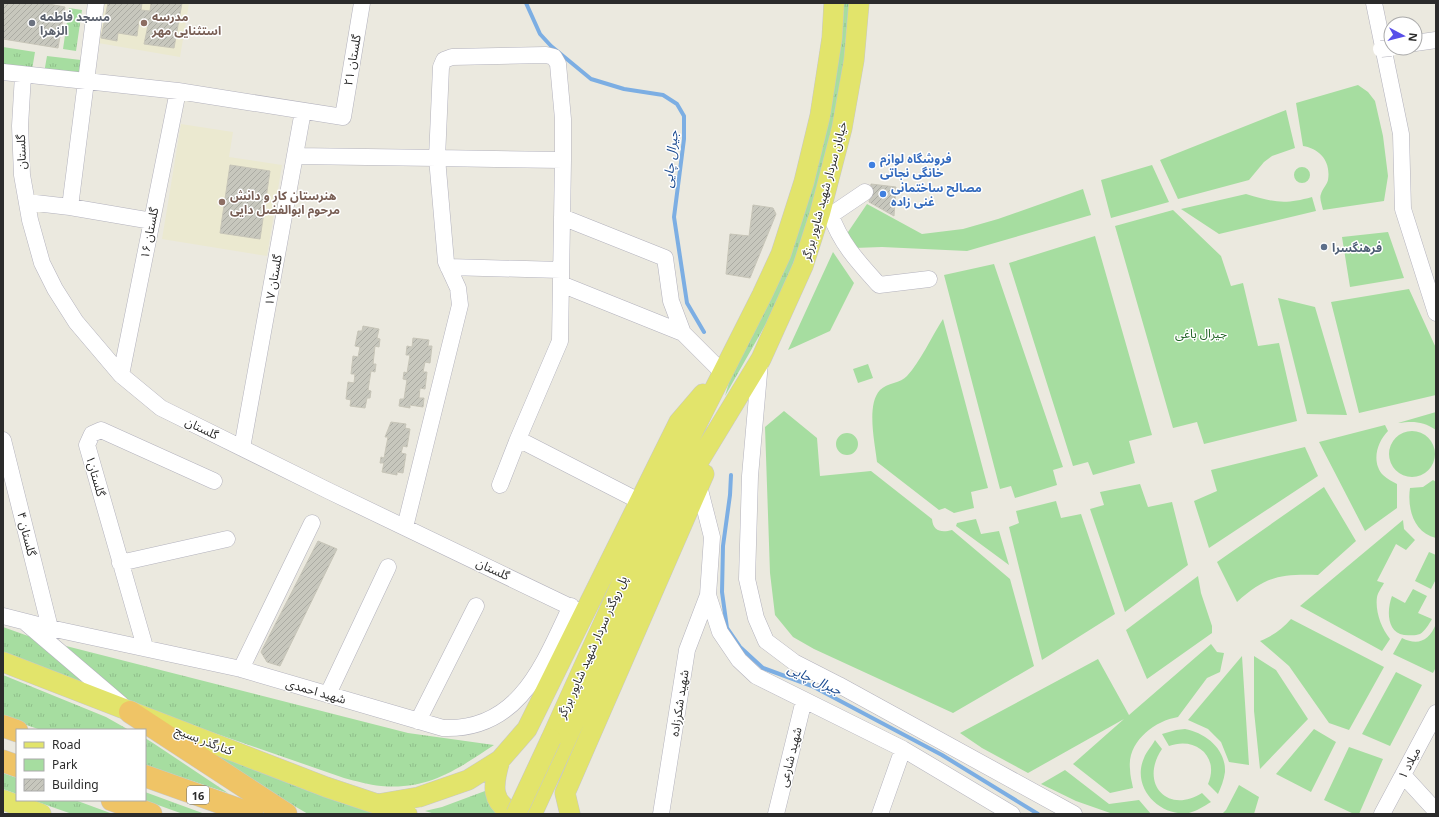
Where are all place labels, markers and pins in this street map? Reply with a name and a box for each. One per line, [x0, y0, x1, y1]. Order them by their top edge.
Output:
place label: مسجد فاطمه الزهرا [40, 8, 110, 39]
place label: مدرسه استثنایی مهر [151, 8, 221, 39]
marker: مسجد فاطمه الزهرا [27, 18, 37, 28]
marker: مدرسه استثنایی مهر [139, 18, 149, 28]
place label: فروشگاه لوازم خانگی نجاتی [880, 150, 952, 181]
marker: فروشگاه لوازم خانگی نجاتی [867, 160, 877, 170]
place label: مصالح ساختمانی غنی زاده [891, 179, 982, 210]
place label: هنرستان کار و دانش مرحوم ابوالفضل دایی [230, 187, 340, 219]
marker: مصالح ساختمانی غنی زاده [878, 189, 888, 199]
marker: هنرستان کار و دانش مرحوم ابوالفضل دایی [217, 197, 227, 207]
place label: فرهنگسرا [1332, 239, 1382, 256]
marker: فرهنگسرا [1319, 242, 1329, 252]

